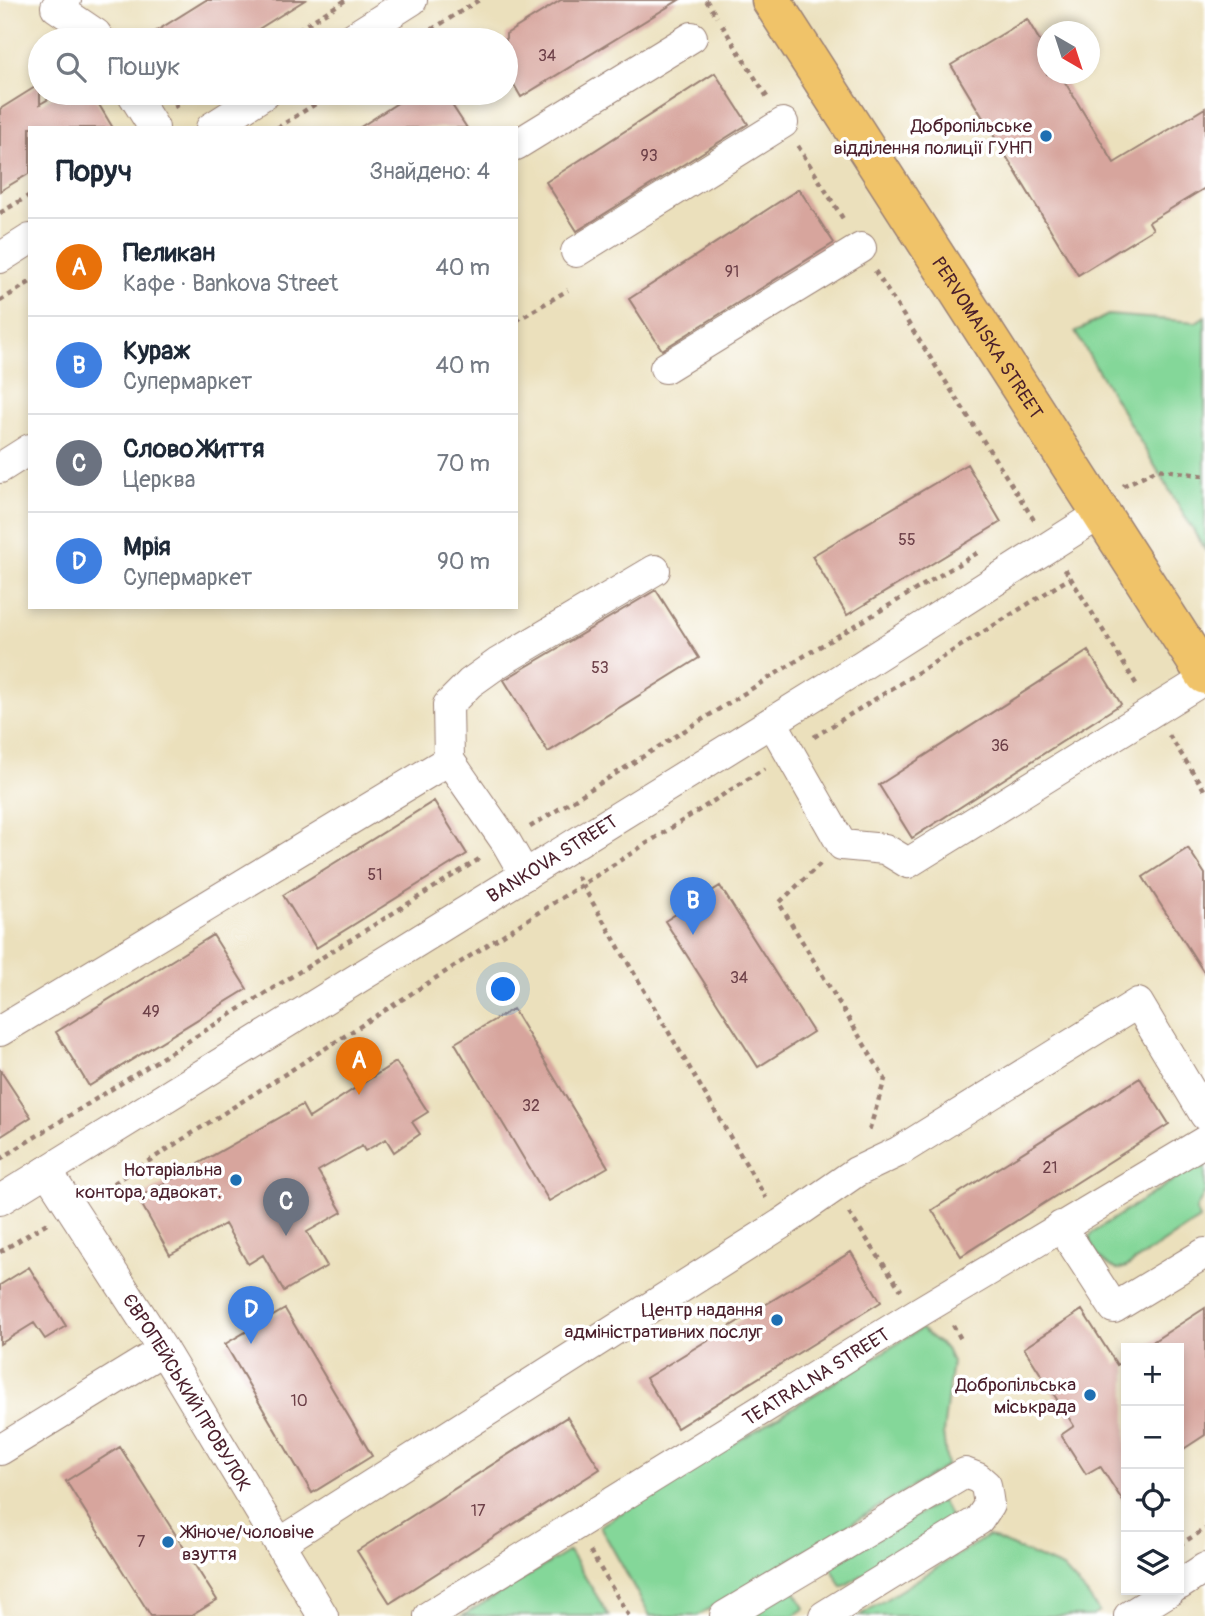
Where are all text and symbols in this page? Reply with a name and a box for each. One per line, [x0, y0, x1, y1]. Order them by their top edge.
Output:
north arrow [1037, 21, 1100, 84]
search box [28, 28, 518, 105]
house number: 34 [538, 46, 556, 66]
icon: search [52, 48, 90, 86]
text: Пошук [108, 51, 181, 83]
place label: Добропільське відділення полиції ГУНП [834, 114, 1033, 160]
marker: Добропільське відділення полиції ГУНП [1038, 128, 1054, 144]
house number: 93 [640, 146, 658, 166]
text: Поруч [56, 153, 132, 190]
text: Знайдено: 4 [370, 157, 490, 186]
text: Пеликан [123, 237, 215, 269]
street label: PERVOMAISKA STREET [926, 252, 1048, 423]
text: A [72, 253, 86, 282]
text: 40 m [436, 253, 490, 282]
house number: 91 [725, 262, 739, 282]
text: Кафе · Bankova Street [123, 269, 338, 298]
text: Кураж [123, 335, 190, 367]
text: B [72, 351, 86, 380]
text: 40 m [436, 351, 490, 380]
text: Супермаркет [123, 367, 252, 396]
text: Слово Життя [123, 433, 265, 465]
text: C [72, 449, 86, 478]
text: 70 m [437, 449, 490, 478]
text: Церква [123, 465, 195, 494]
house number: 55 [898, 530, 916, 550]
text: Мрія [123, 531, 171, 563]
text: D [72, 547, 86, 576]
text: 90 m [437, 547, 490, 576]
text: Супермаркет [123, 563, 252, 592]
house number: 53 [591, 658, 609, 678]
house number: 36 [991, 736, 1009, 756]
street label: BANKOVA STREET [483, 810, 622, 908]
house number: 51 [368, 865, 382, 885]
pin: B [670, 877, 716, 935]
house number: 34 [730, 968, 748, 988]
your location [486, 972, 520, 1006]
house number: 49 [142, 1002, 160, 1022]
pin: A [336, 1037, 382, 1095]
house number: 32 [522, 1096, 540, 1116]
place label: Нотаріальна контора, адвокат. [75, 1158, 222, 1204]
house number: 21 [1042, 1158, 1058, 1178]
marker: Нотаріальна контора, адвокат. [228, 1172, 244, 1188]
pin: C [263, 1178, 309, 1236]
pin: D [228, 1286, 274, 1344]
street label: ЄВРОПЕЙСЬКИЙ ПРОВУЛОК [117, 1290, 256, 1496]
place label: Центр надання адміністративних послуг [564, 1298, 764, 1344]
marker: Центр надання адміністративних послуг [769, 1312, 785, 1328]
street label: TEATRALNA STREET [738, 1323, 894, 1432]
map controls [1121, 1343, 1184, 1595]
button: + [1121, 1343, 1184, 1406]
place label: Добропільська міськрада [955, 1373, 1076, 1419]
marker: Добропільська міськрада [1082, 1387, 1098, 1403]
house number: 10 [290, 1391, 308, 1411]
button: − [1121, 1406, 1184, 1469]
button: locate [1121, 1469, 1184, 1532]
house number: 17 [471, 1501, 486, 1521]
place label: Жіноче/чоловіче взуття [179, 1520, 315, 1566]
house number: 7 [137, 1532, 146, 1552]
button: layers [1121, 1532, 1184, 1595]
marker: Жіноче/чоловіче взуття [160, 1534, 176, 1550]

